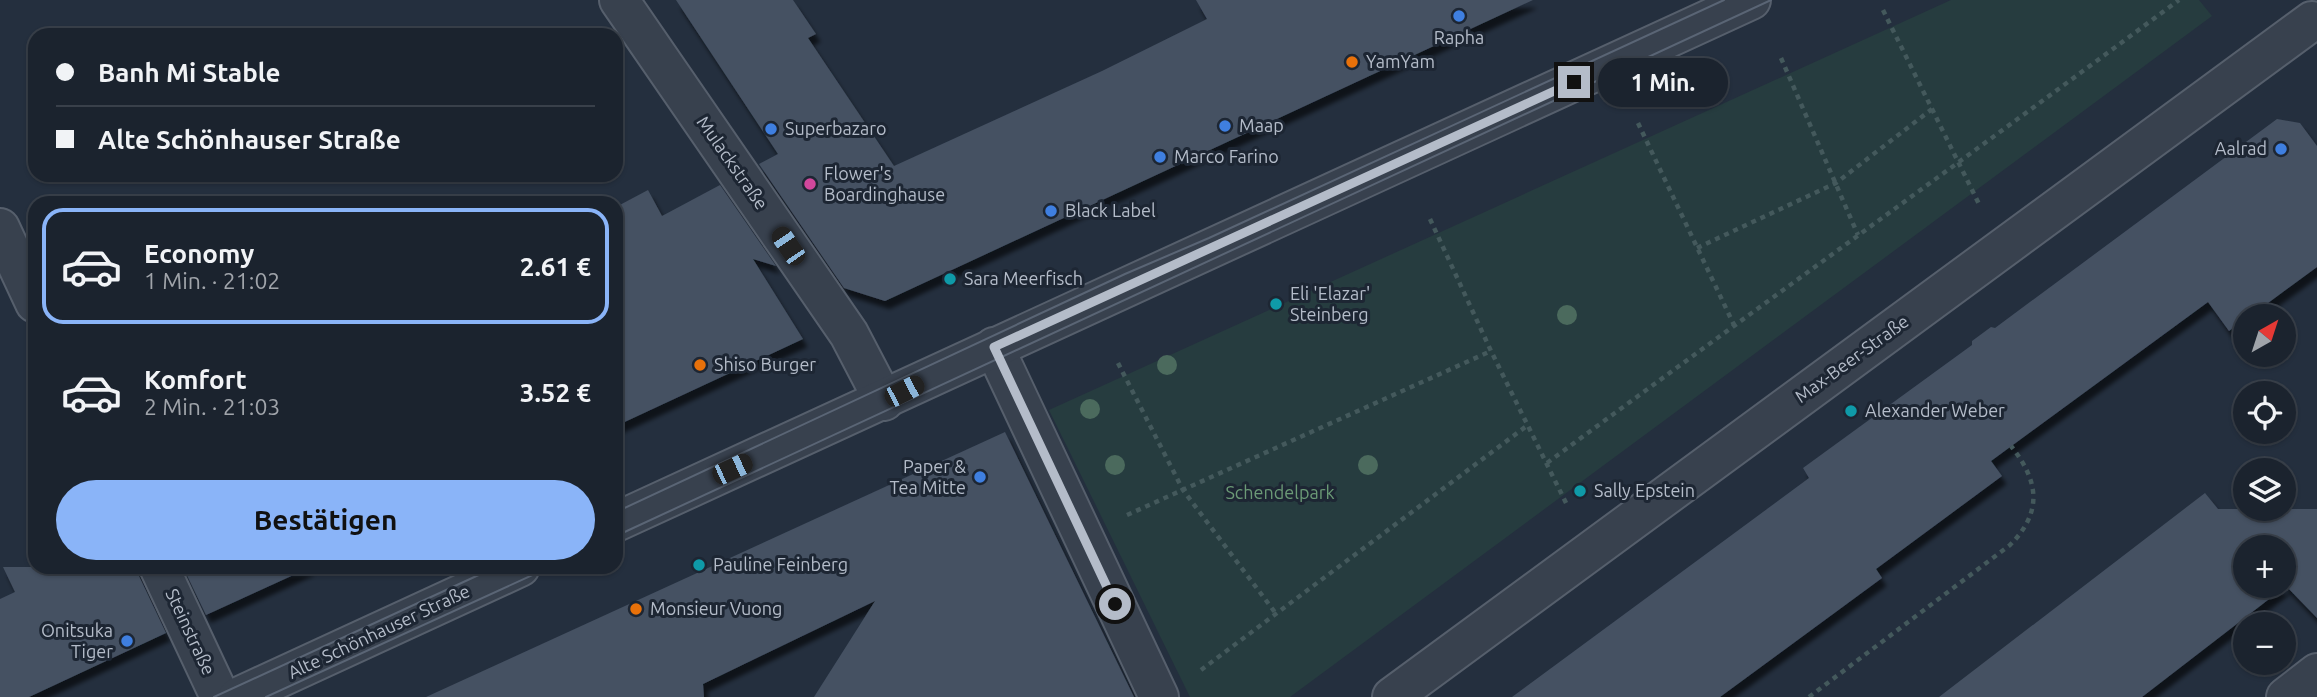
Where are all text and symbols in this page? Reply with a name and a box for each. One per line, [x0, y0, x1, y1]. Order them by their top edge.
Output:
marker: Rapha [1451, 8, 1467, 24]
place label: Rapha [1434, 27, 1484, 47]
place label: YamYam [1366, 51, 1435, 71]
marker: YamYam [1344, 54, 1360, 70]
callout: 1 Min. [1598, 57, 1728, 106]
text: Banh Mi Stable [98, 58, 281, 87]
route end [1558, 66, 1590, 98]
text: 1 Min. [1631, 70, 1695, 95]
street label: Mulackstraße [693, 112, 772, 213]
place label: Maap [1239, 115, 1284, 135]
place label: Superbazaro [785, 118, 887, 138]
marker: Maap [1217, 118, 1233, 134]
marker: Superbazaro [763, 121, 779, 137]
text: Alte Schönhauser Straße [98, 125, 401, 154]
place label: Aalrad [2215, 138, 2267, 158]
marker: Aalrad [2273, 141, 2289, 157]
place label: Marco Farino [1174, 146, 1279, 166]
marker: Marco Farino [1152, 149, 1168, 165]
place label: Flower's Boardinghause [824, 163, 945, 204]
marker: Flower's Boardinghause [802, 176, 818, 192]
place label: Black Label [1065, 200, 1156, 220]
marker: Black Label [1043, 203, 1059, 219]
car [768, 223, 809, 269]
icon: car [60, 235, 123, 298]
text: Economy [144, 239, 254, 268]
text: 2.61 € [520, 252, 591, 281]
text: 1 Min. · 21:02 [144, 268, 280, 293]
place label: Sara Meerfisch [964, 268, 1083, 288]
marker: Sara Meerfisch [942, 271, 958, 287]
place label: Eli 'Elazar' Steinberg [1290, 283, 1370, 324]
marker: Eli 'Elazar' Steinberg [1268, 296, 1284, 312]
north arrow [2233, 304, 2296, 368]
map controls [2233, 304, 2296, 675]
street label: Max-Beer-Straße [1791, 310, 1912, 406]
place label: Shiso Burger [714, 354, 816, 374]
marker: Shiso Burger [692, 357, 708, 373]
icon: car [60, 361, 123, 424]
text: Komfort [144, 365, 247, 394]
car [881, 372, 928, 410]
text: 3.52 € [520, 378, 591, 407]
button: locate [2233, 381, 2296, 444]
text: 2 Min. · 21:03 [144, 394, 280, 419]
place label: Alexander Weber [1865, 400, 2005, 420]
marker: Alexander Weber [1843, 403, 1859, 419]
car [709, 451, 756, 487]
place label: Paper & Tea Mitte [889, 456, 966, 497]
button: layers [2233, 458, 2296, 521]
marker: Paper & Tea Mitte [972, 469, 988, 485]
button: Bestätigen [56, 480, 595, 560]
place label: Sally Epstein [1594, 480, 1695, 500]
park label: Schendelpark [1225, 482, 1335, 502]
marker: Sally Epstein [1572, 483, 1588, 499]
button: + [2233, 535, 2296, 598]
place label: Pauline Feinberg [713, 554, 848, 574]
marker: Pauline Feinberg [691, 557, 707, 573]
street label: Alte Schönhauser Straße [285, 580, 473, 682]
street label: Steinstraße [162, 585, 220, 678]
route start [1099, 588, 1131, 620]
place label: Monsieur Vuong [650, 598, 782, 618]
marker: Monsieur Vuong [628, 601, 644, 617]
button: − [2233, 612, 2296, 675]
place label: Onitsuka Tiger [41, 620, 113, 661]
marker: Onitsuka Tiger [119, 633, 135, 649]

